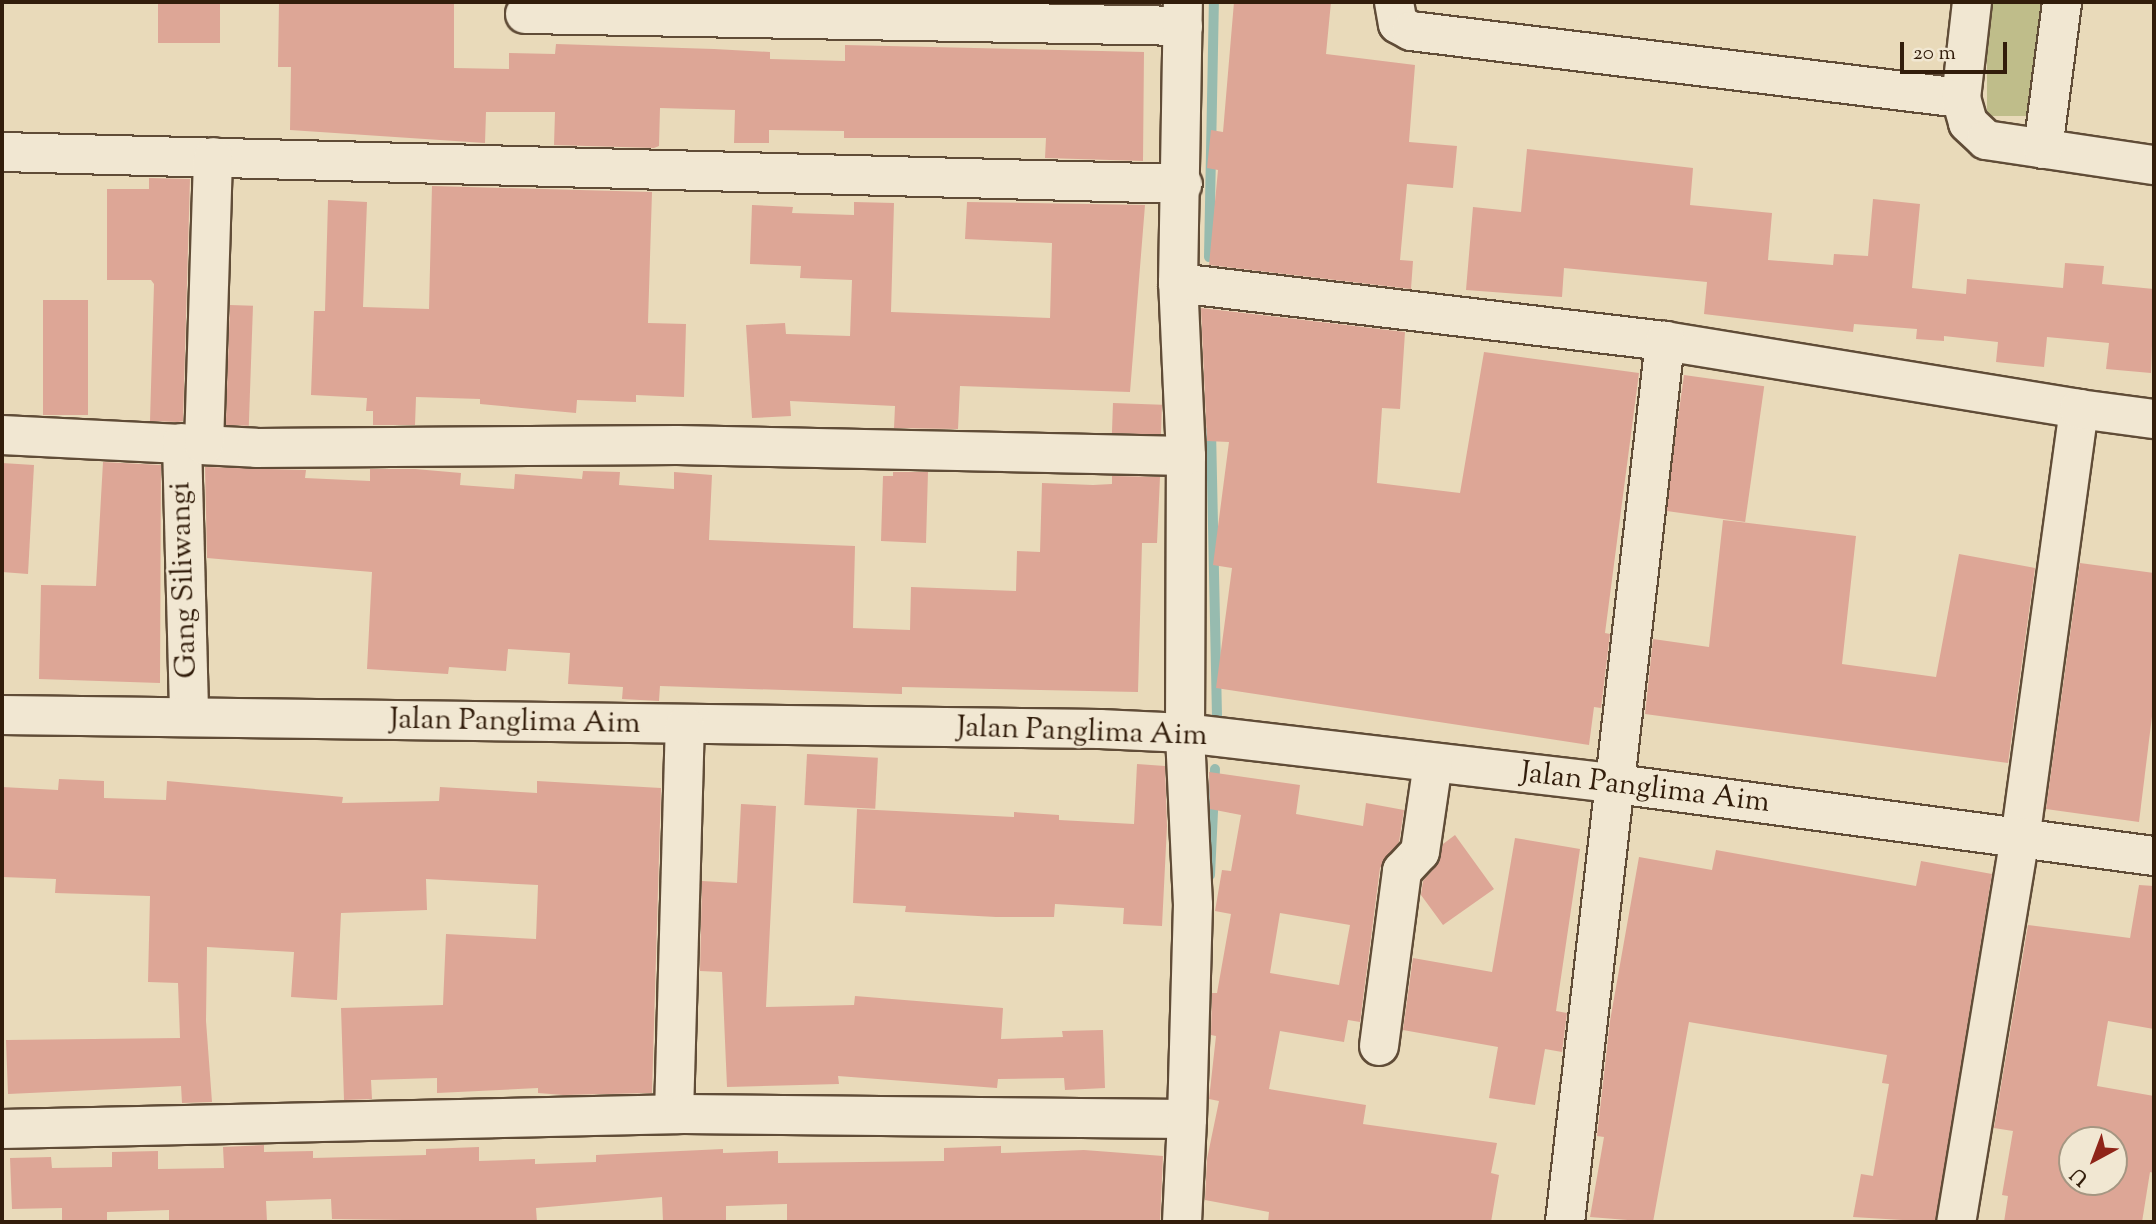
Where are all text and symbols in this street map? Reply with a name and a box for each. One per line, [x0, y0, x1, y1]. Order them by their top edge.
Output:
scale bar [1904, 28, 2011, 72]
text: 20 m [1913, 39, 1956, 69]
street label: Gang Siliwangi [164, 481, 206, 679]
street label: Jalan Panglima Aim [389, 703, 641, 743]
street label: Jalan Panglima Aim [956, 711, 1208, 755]
street label: Jalan Panglima Aim [1518, 756, 1772, 822]
north arrow [2058, 1126, 2128, 1196]
text: U [2066, 1160, 2095, 1191]

